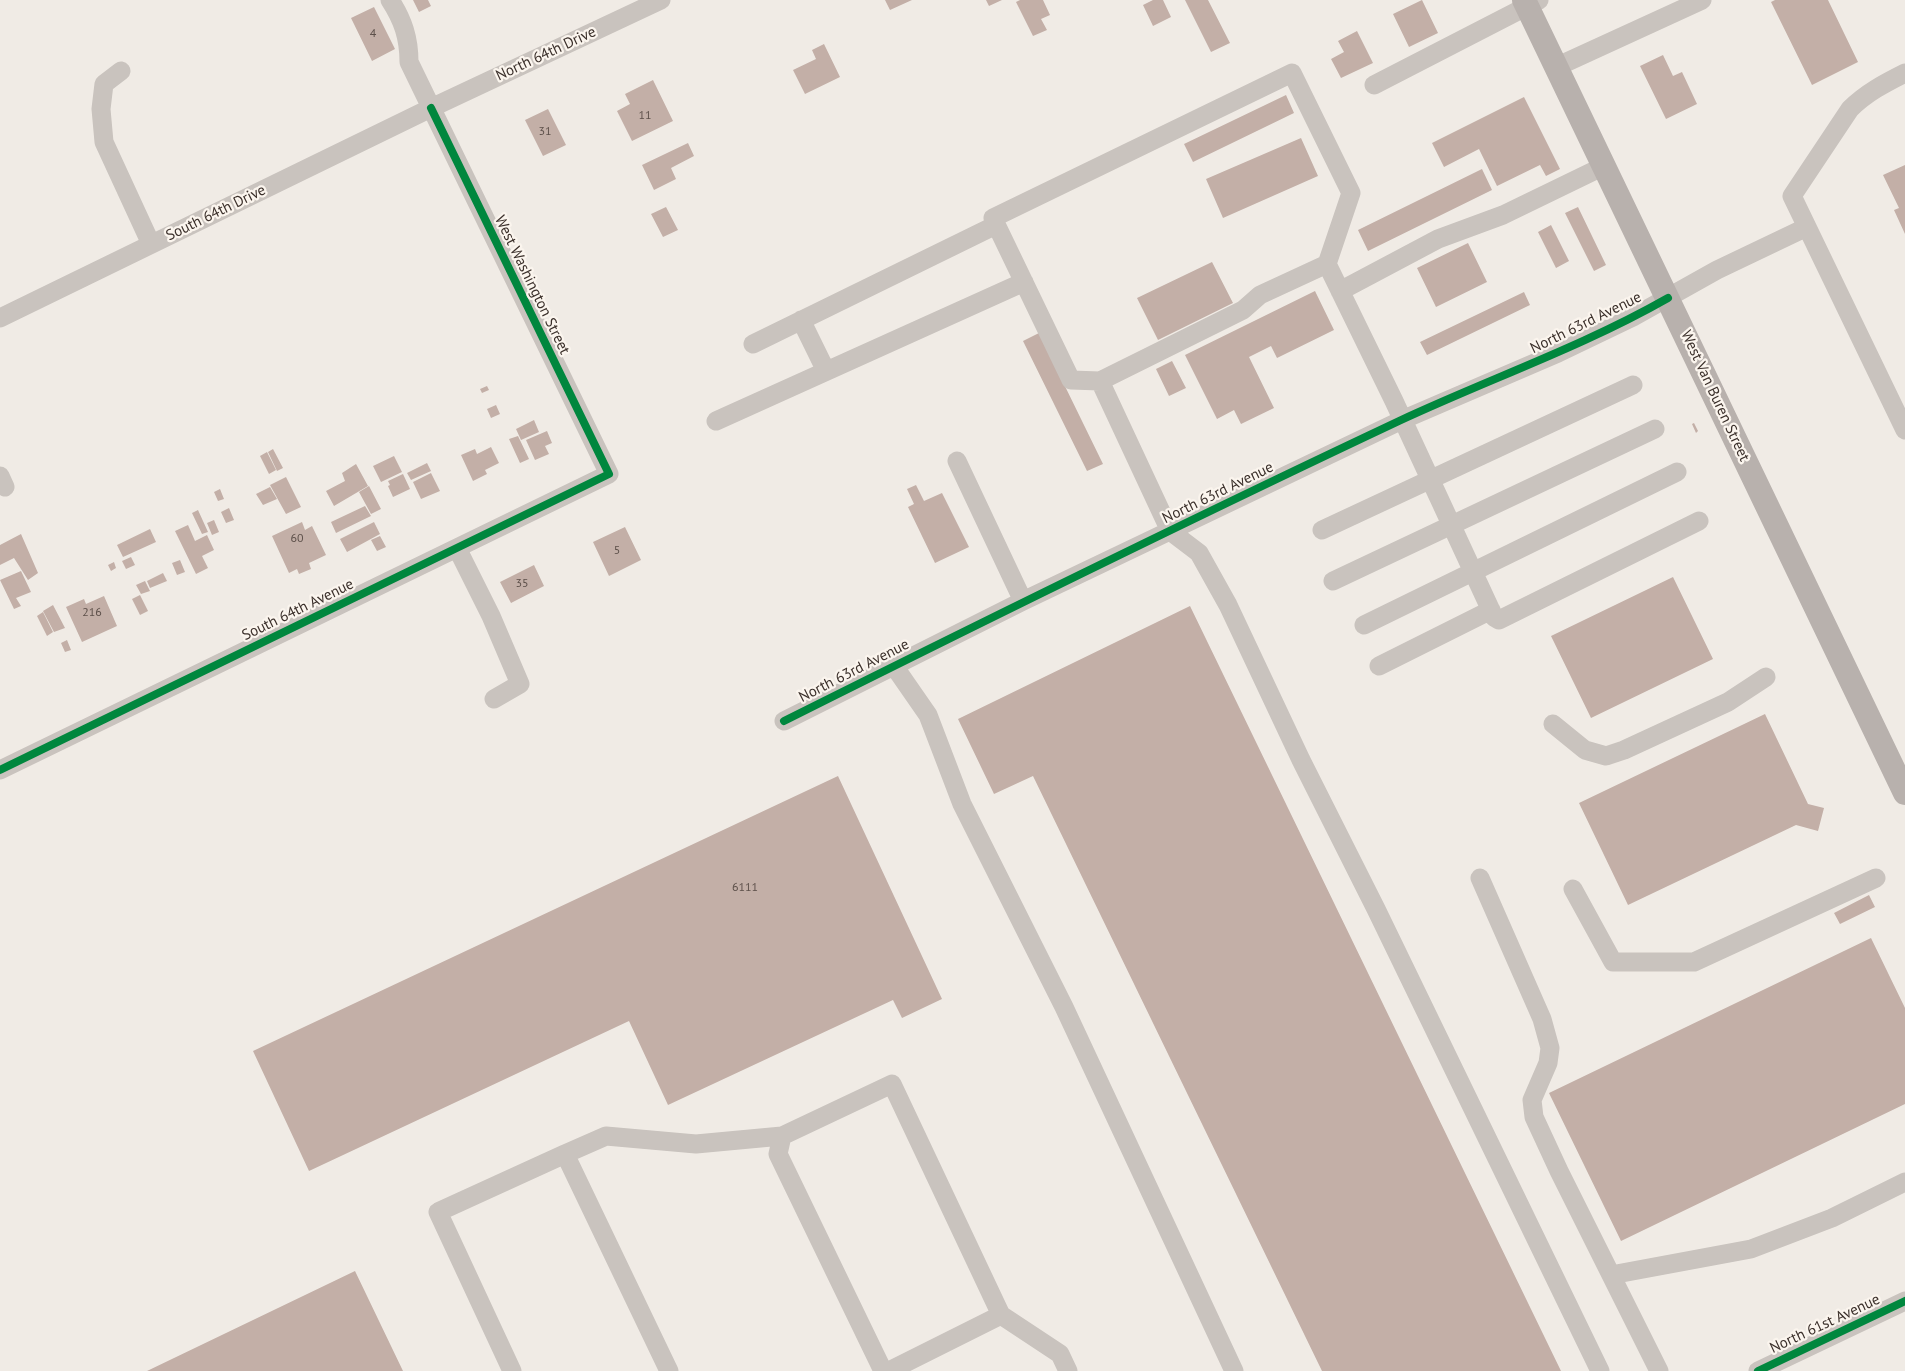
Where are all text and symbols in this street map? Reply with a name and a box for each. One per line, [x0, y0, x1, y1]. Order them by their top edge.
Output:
street label: North 64th Drive [493, 23, 599, 85]
house number: 4 [370, 27, 376, 41]
house number: 11 [638, 109, 652, 123]
house number: 31 [538, 125, 552, 139]
street label: South 64th Drive [163, 181, 269, 245]
street label: West Washington Street [491, 213, 573, 357]
street label: North 63rd Avenue [1528, 288, 1644, 358]
street label: West Van Buren Street [1677, 328, 1753, 464]
street label: North 63rd Avenue [1160, 458, 1276, 528]
house number: 60 [290, 532, 304, 546]
house number: 5 [614, 544, 620, 558]
street label: South 64th Avenue [239, 575, 357, 645]
house number: 35 [515, 577, 529, 591]
house number: 216 [82, 606, 102, 620]
street label: North 63rd Avenue [796, 635, 912, 707]
house number: 6111 [732, 881, 758, 895]
street label: North 61st Avenue [1767, 1291, 1883, 1357]

